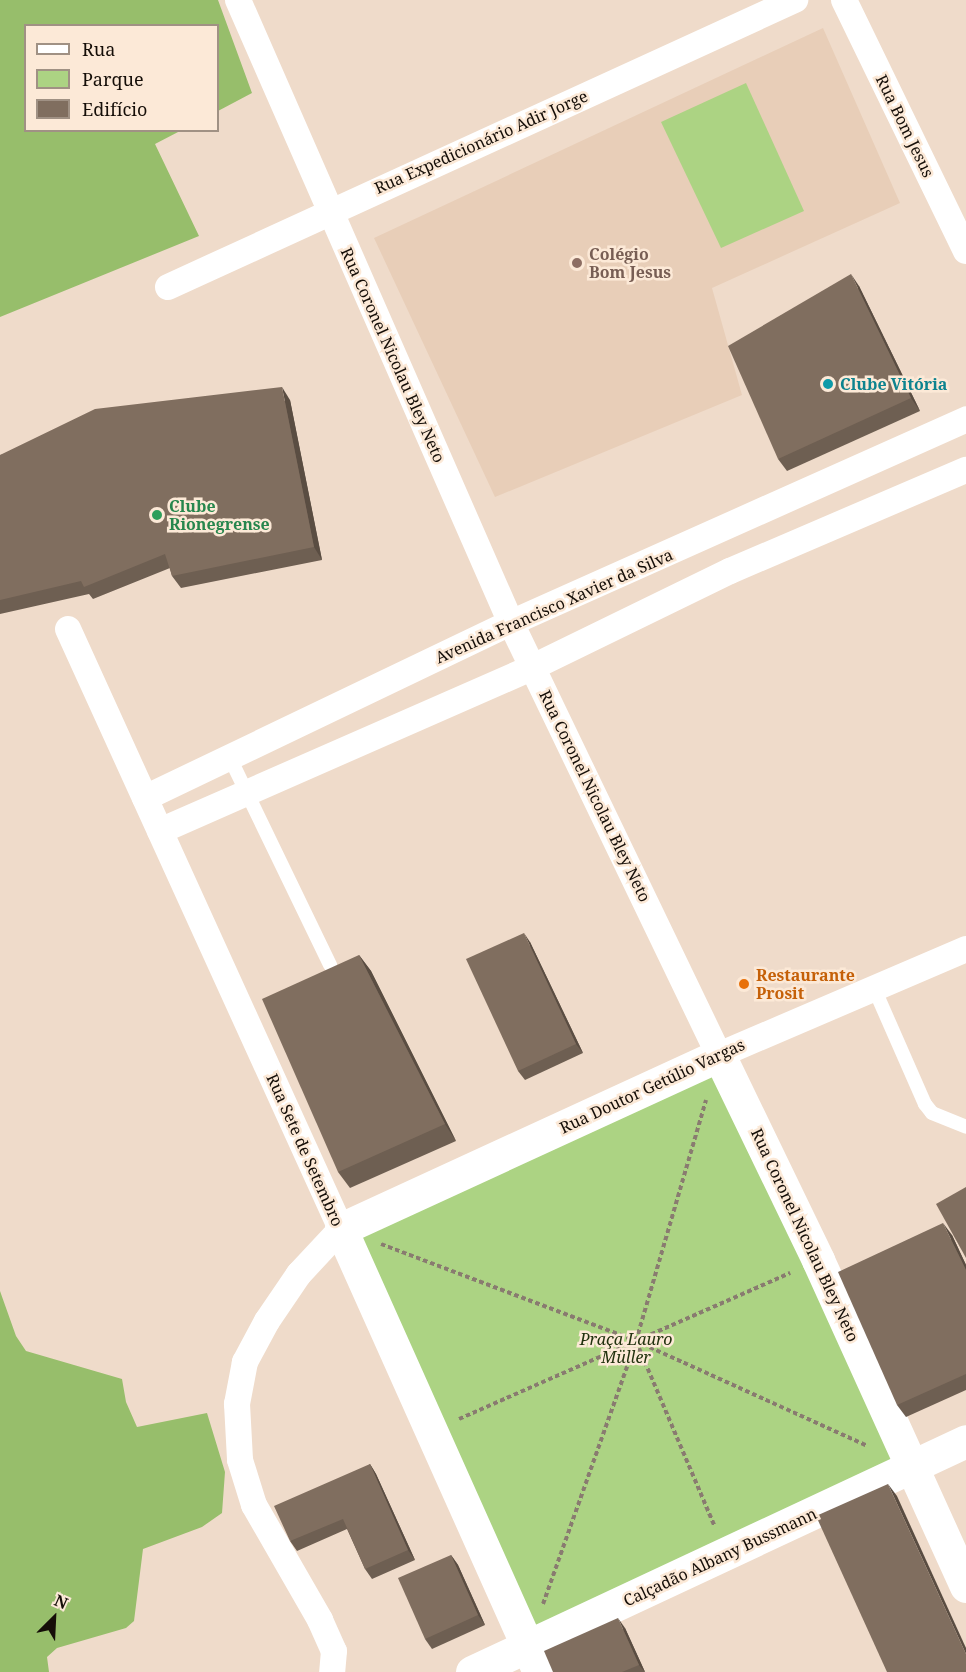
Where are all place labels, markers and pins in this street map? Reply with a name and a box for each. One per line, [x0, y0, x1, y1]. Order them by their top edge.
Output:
place label: Colégio Bom Jesus [589, 244, 671, 282]
marker: Colégio Bom Jesus [570, 256, 584, 270]
place label: Clube Vitória [840, 374, 947, 394]
marker: Clube Vitória [821, 377, 835, 391]
place label: Clube Rionegrense [169, 496, 270, 534]
marker: Clube Rionegrense [150, 508, 164, 522]
place label: Restaurante Prosit [756, 965, 855, 1003]
marker: Restaurante Prosit [737, 977, 751, 991]

